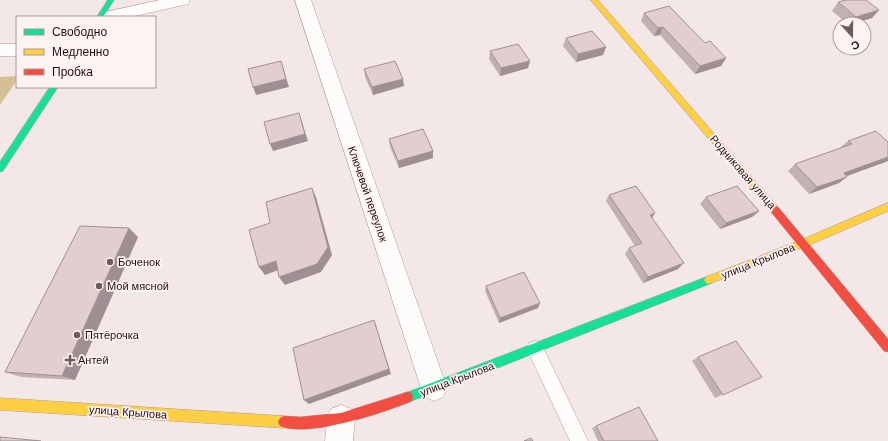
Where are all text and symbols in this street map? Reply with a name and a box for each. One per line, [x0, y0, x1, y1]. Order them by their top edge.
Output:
legend [16, 16, 156, 88]
north arrow [832, 16, 872, 56]
text: Свободно [52, 25, 107, 39]
text: С [850, 38, 861, 52]
text: Медленно [52, 45, 109, 59]
text: Пробка [52, 65, 93, 79]
street label: Родниковая улица [708, 133, 779, 212]
street label: Ключевой переулок [346, 144, 390, 244]
street label: улица Крылова [719, 240, 797, 281]
place label: Боченок [118, 256, 160, 268]
marker: Боченок [105, 257, 115, 267]
place label: Мой мясной [107, 280, 169, 292]
marker: Мой мясной [94, 281, 104, 291]
place label: Пятёрочка [85, 329, 140, 341]
marker: Пятёрочка [72, 330, 82, 340]
place label: Антей [78, 354, 109, 366]
marker: Антей [65, 355, 75, 365]
street label: улица Крылова [418, 359, 496, 399]
street label: улица Крылова [89, 403, 168, 421]

